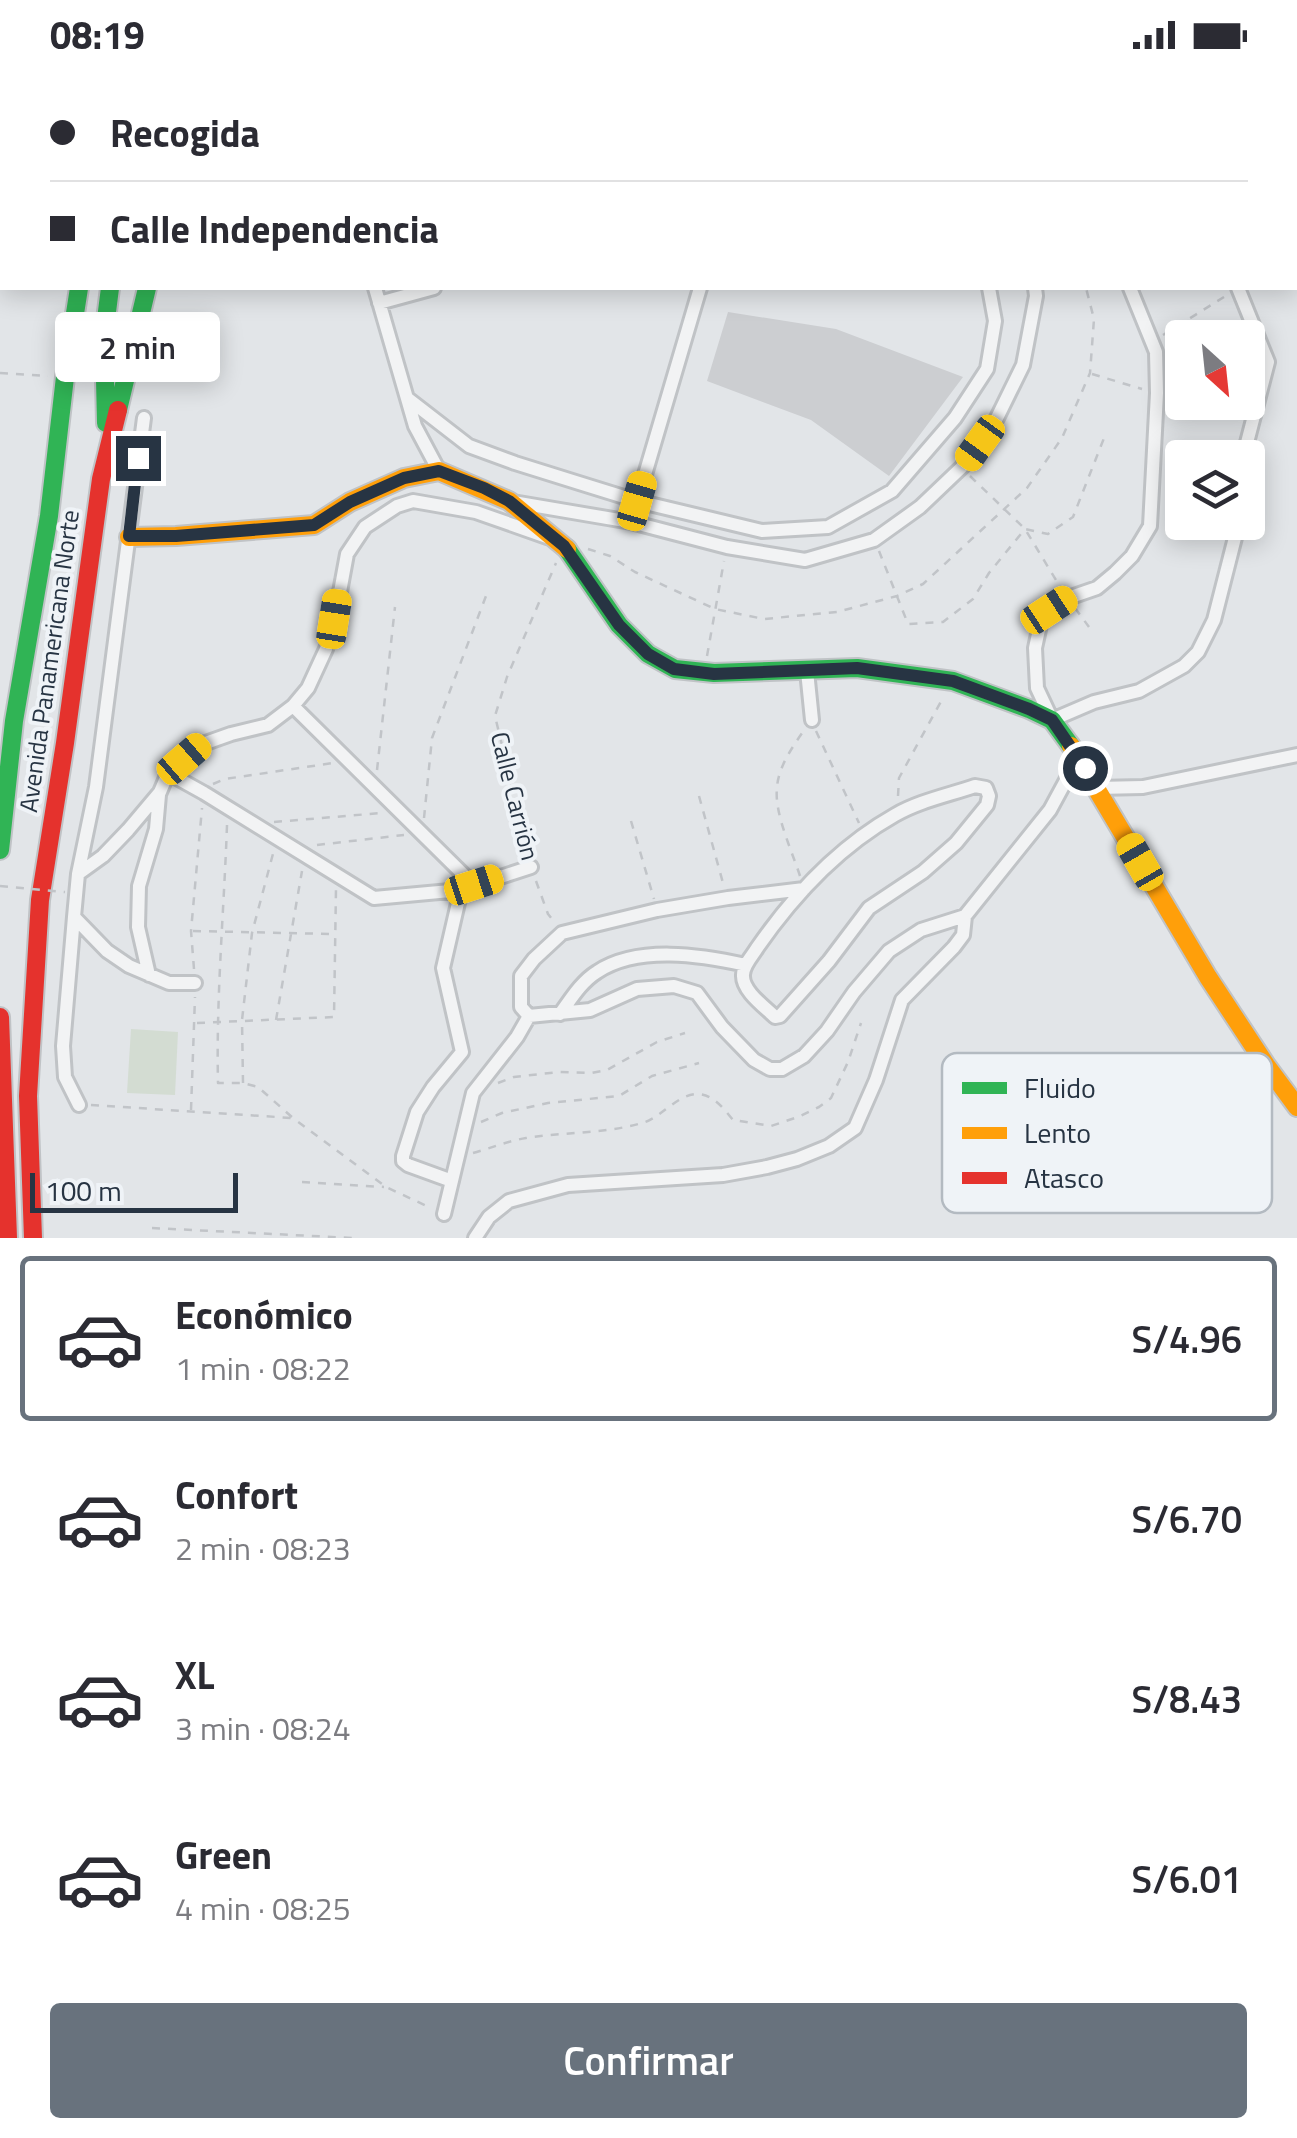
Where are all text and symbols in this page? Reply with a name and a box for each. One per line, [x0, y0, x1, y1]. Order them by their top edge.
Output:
text: 08:19 [50, 6, 145, 64]
text: Recogida [110, 104, 260, 162]
text: Calle Independencia [110, 200, 439, 258]
callout: 2 min [56, 313, 220, 383]
north arrow [1165, 320, 1265, 420]
map controls [1165, 320, 1265, 540]
text: 2 min [99, 323, 176, 371]
car [950, 410, 1010, 476]
route end [116, 436, 161, 481]
button: layers [1165, 440, 1265, 540]
car [614, 468, 660, 534]
street label: Avenida Panamericana Norte [9, 507, 89, 815]
car [1016, 581, 1082, 639]
car [314, 587, 354, 651]
car [152, 728, 216, 790]
street label: Calle Carrión [481, 728, 549, 864]
route start [1063, 746, 1108, 791]
car [1112, 829, 1168, 895]
car [441, 861, 507, 909]
legend [942, 1053, 1272, 1213]
text: Fluido [1024, 1066, 1096, 1109]
text: Lento [1024, 1111, 1091, 1154]
text: Atasco [1024, 1156, 1104, 1199]
scale bar [30, 1168, 238, 1212]
text: 100 m [45, 1169, 122, 1212]
text: Económico [175, 1286, 353, 1344]
icon: car [55, 1294, 145, 1384]
text: S/4.96 [1132, 1310, 1242, 1368]
text: 1 min · 08:22 [175, 1344, 351, 1392]
text: Confort [175, 1466, 298, 1524]
icon: car [55, 1474, 145, 1564]
text: S/6.70 [1132, 1490, 1242, 1548]
text: 2 min · 08:23 [175, 1524, 351, 1572]
text: XL [175, 1646, 215, 1704]
icon: car [55, 1654, 145, 1744]
text: S/8.43 [1132, 1670, 1242, 1728]
text: 3 min · 08:24 [175, 1704, 351, 1752]
text: Green [175, 1826, 272, 1884]
icon: car [55, 1834, 145, 1924]
text: S/6.01 [1132, 1850, 1242, 1908]
text: 4 min · 08:25 [175, 1884, 351, 1932]
button: Confirmar [50, 2003, 1247, 2118]

